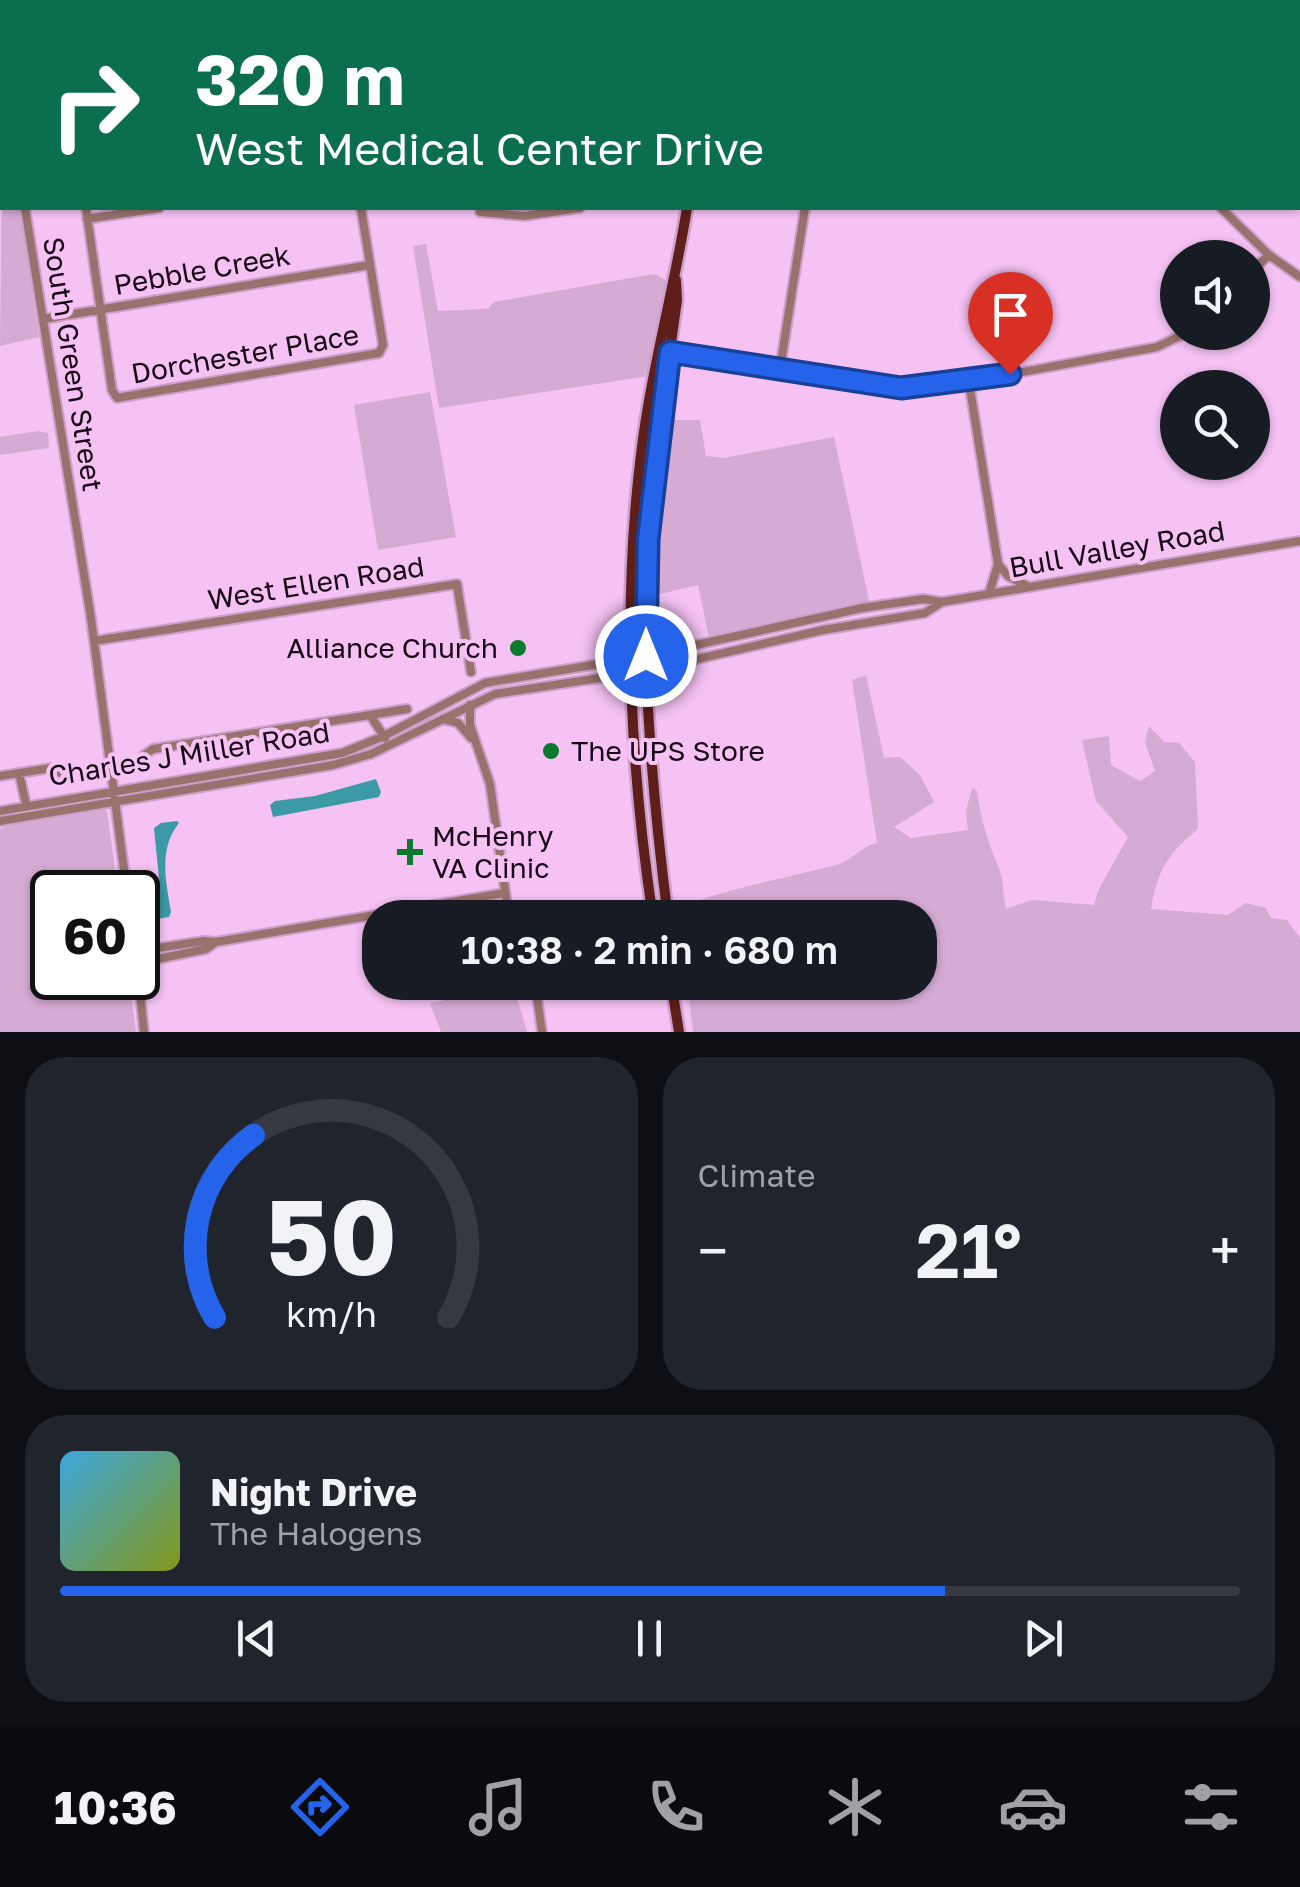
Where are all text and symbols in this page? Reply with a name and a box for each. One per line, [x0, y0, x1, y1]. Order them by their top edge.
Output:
text: 320 m [195, 36, 405, 120]
icon: right [30, 40, 160, 170]
text: West Medical Center Drive [195, 121, 764, 175]
street label: South Green Street [37, 234, 110, 493]
street label: Pebble Creek [111, 238, 293, 301]
map controls [1160, 240, 1270, 480]
button: sound [1160, 240, 1270, 350]
pin [968, 272, 1053, 375]
icon: arrive [983, 287, 1038, 342]
street label: Dorchester Place [129, 317, 361, 390]
button: search [1160, 370, 1270, 480]
street label: Bull Valley Road [1007, 513, 1227, 584]
street label: West Ellen Road [205, 549, 427, 616]
position arrow [594, 604, 698, 708]
place label: Alliance Church [287, 631, 498, 664]
marker: Alliance Church [507, 637, 529, 659]
street label: Charles J Miller Road [46, 715, 332, 792]
place label: The UPS Store [571, 734, 765, 767]
marker: The UPS Store [540, 740, 562, 762]
place label: McHenry VA Clinic [432, 819, 554, 884]
marker: McHenry VA Clinic [397, 839, 423, 865]
speed limit sign: 60 [30, 870, 160, 1000]
text: 10:38 · 2 min · 680 m [461, 927, 838, 972]
text: Climate [698, 1156, 816, 1194]
text: 50 [266, 1173, 397, 1298]
text: 21° [915, 1204, 1022, 1295]
text: − [698, 1217, 728, 1283]
text: + [1210, 1217, 1240, 1283]
text: km/h [286, 1292, 377, 1335]
text: Night Drive [210, 1469, 417, 1514]
text: The Halogens [210, 1514, 422, 1552]
icon: previous [229, 1611, 284, 1666]
icon: pause [622, 1611, 677, 1666]
icon: next [1016, 1611, 1071, 1666]
icon: directions [285, 1772, 355, 1842]
icon: music [463, 1772, 533, 1842]
icon: phone [641, 1772, 711, 1842]
icon: climate [820, 1772, 890, 1842]
icon: car [998, 1772, 1068, 1842]
icon: filters [1176, 1772, 1246, 1842]
text: 10:36 [54, 1780, 177, 1834]

